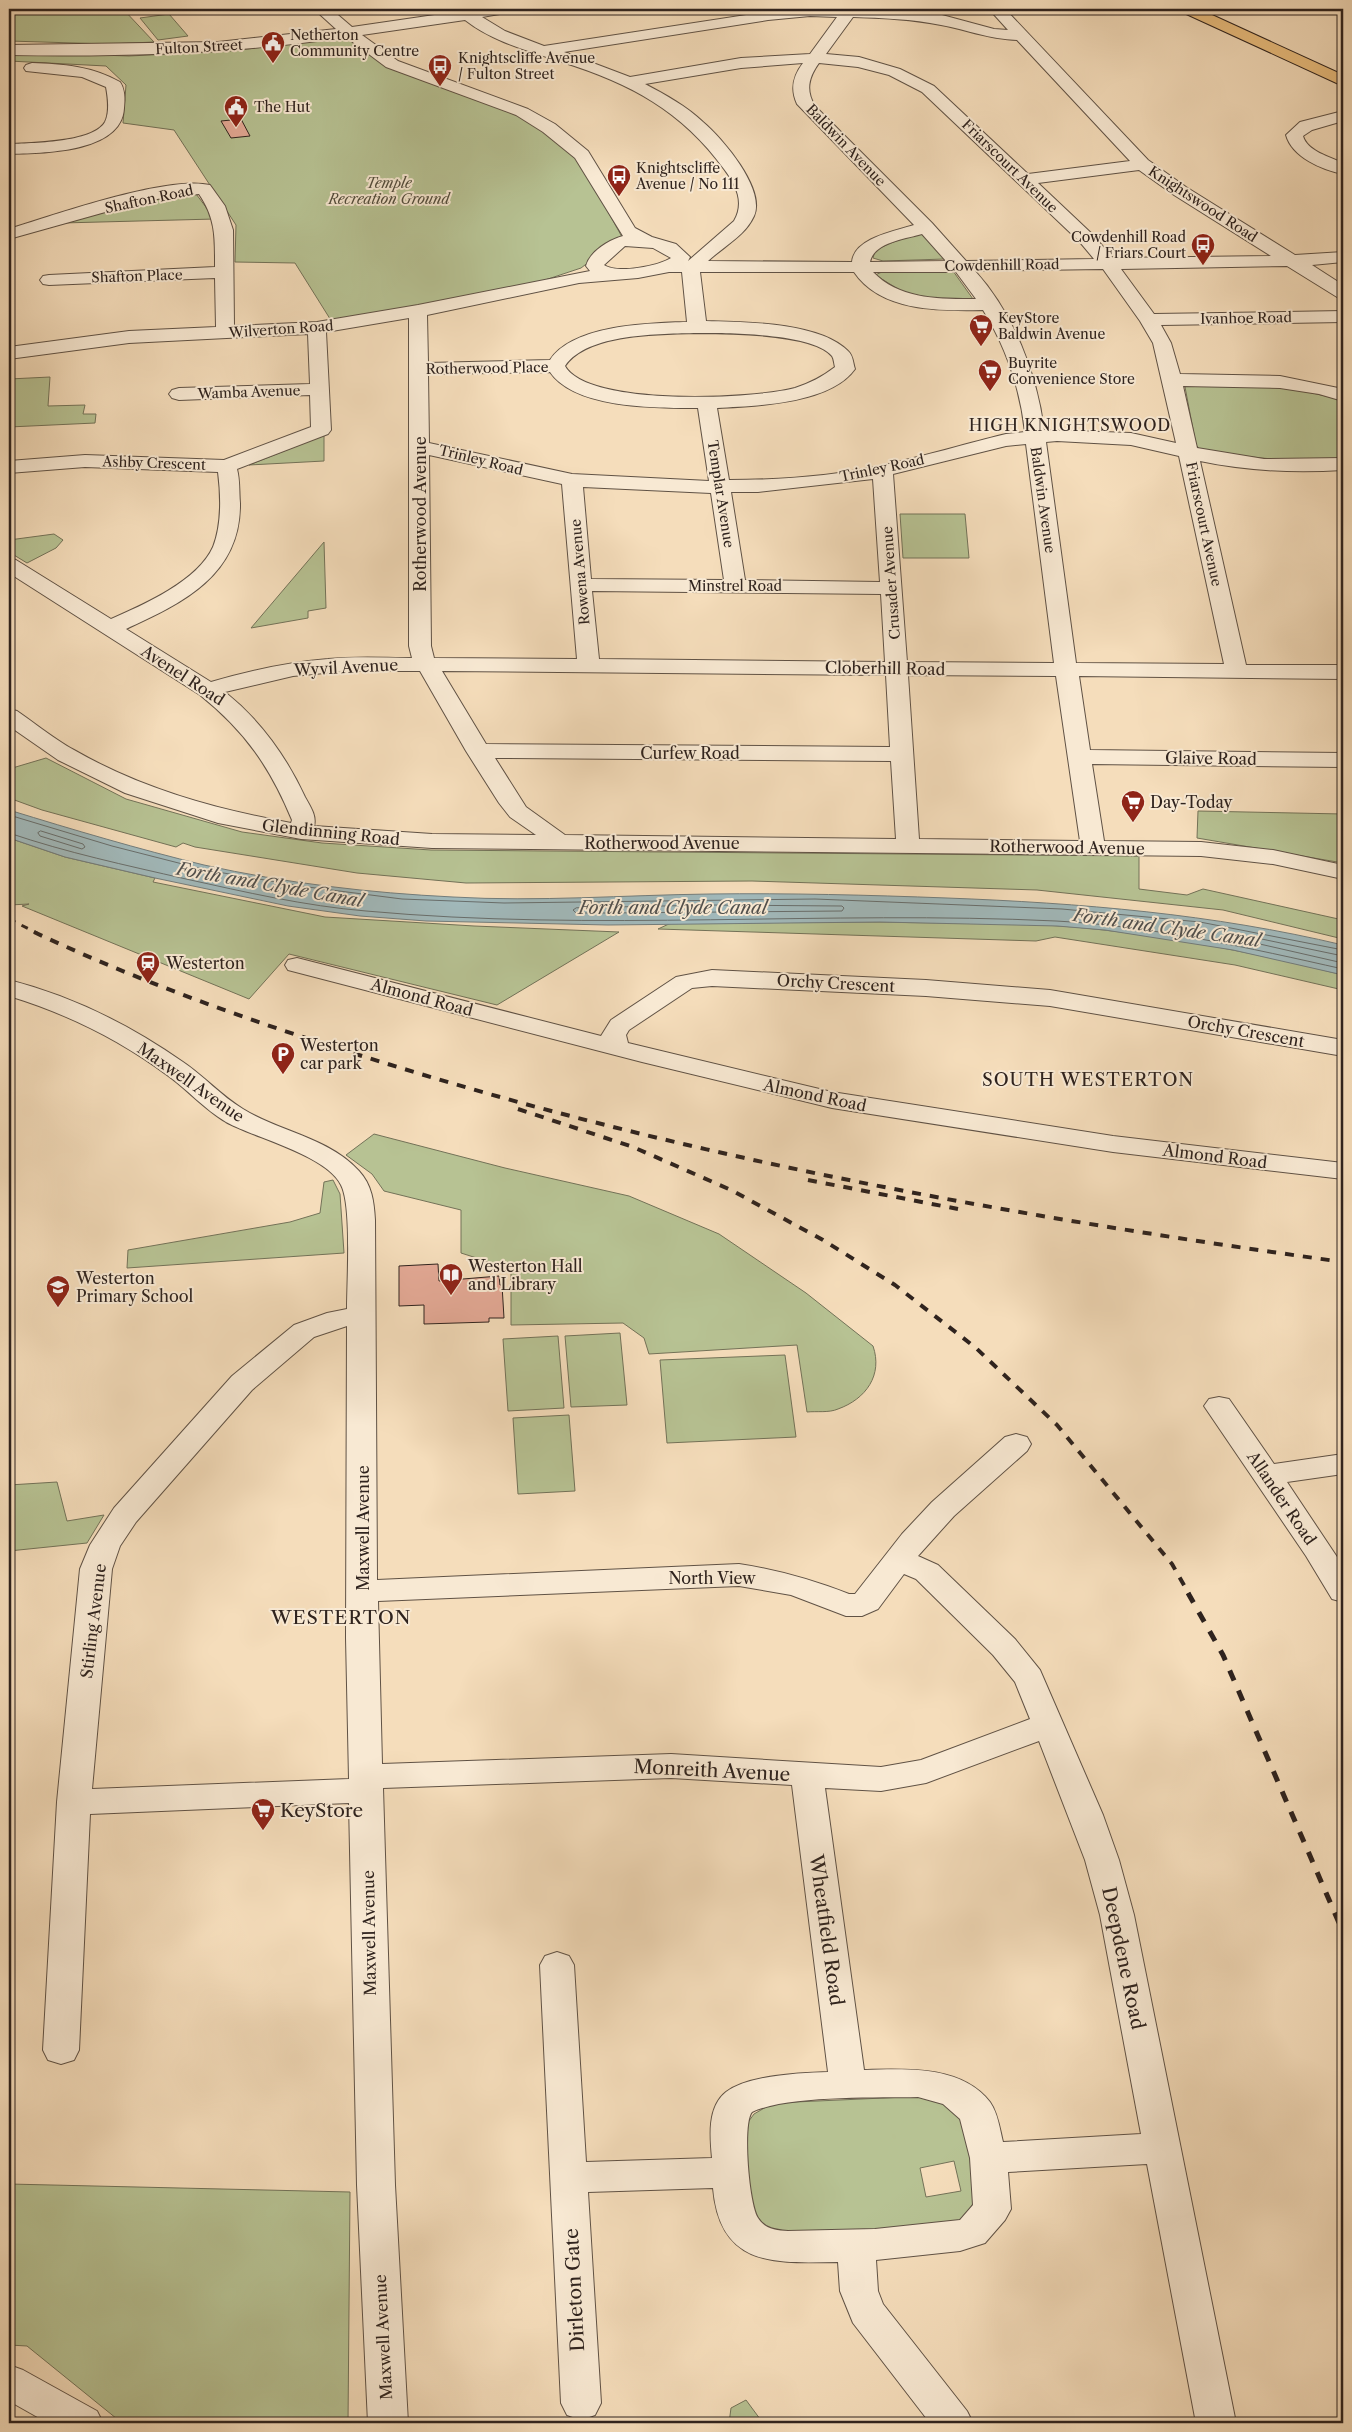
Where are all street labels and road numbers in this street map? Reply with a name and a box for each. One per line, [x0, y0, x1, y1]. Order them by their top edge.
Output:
street label: Fulton Street [155, 36, 243, 58]
street label: Baldwin Avenue [802, 100, 890, 190]
street label: Friarscourt Avenue [958, 115, 1062, 217]
street label: Knightswood Road [1145, 162, 1261, 246]
street label: Shafton Road [103, 181, 195, 217]
street label: Cowdenhill Road [944, 255, 1060, 275]
street label: Shafton Place [91, 265, 183, 287]
street label: Ivanhoe Road [1200, 308, 1293, 328]
street label: Wilverton Road [227, 316, 335, 342]
street label: Rotherwood Place [425, 358, 549, 378]
street label: Wamba Avenue [196, 381, 301, 403]
street label: Rotherwood Avenue [410, 436, 430, 592]
street label: Templar Avenue [704, 439, 738, 549]
street label: Trinley Road [437, 441, 525, 479]
street label: Baldwin Avenue [1027, 446, 1059, 555]
street label: Trinley Road [838, 450, 926, 486]
street label: Ashby Crescent [101, 452, 206, 474]
street label: Friarscourt Avenue [1182, 460, 1226, 588]
street label: Rowena Avenue [566, 518, 594, 626]
street label: Crusader Avenue [878, 526, 904, 640]
street label: Minstrel Road [688, 577, 783, 595]
street label: Avenel Road [137, 640, 229, 710]
street label: Wyvil Avenue [292, 654, 399, 680]
street label: Cloberhill Road [825, 657, 946, 679]
street label: Curfew Road [640, 743, 740, 763]
street label: Glaive Road [1165, 747, 1257, 769]
street label: Glendinning Road [261, 815, 401, 849]
street label: Rotherwood Avenue [584, 833, 740, 853]
street label: Rotherwood Avenue [989, 836, 1145, 858]
street label: Orchy Crescent [776, 970, 896, 996]
street label: Almond Road [368, 974, 475, 1020]
street label: Orchy Crescent [1186, 1011, 1306, 1051]
street label: Maxwell Avenue [134, 1038, 248, 1126]
street label: Almond Road [761, 1074, 869, 1116]
street label: Almond Road [1161, 1140, 1269, 1172]
street label: Allander Road [1243, 1446, 1321, 1549]
street label: Maxwell Avenue [353, 1465, 373, 1591]
street label: Stirling Avenue [76, 1562, 110, 1679]
street label: North View [668, 1568, 756, 1588]
street label: Monreith Avenue [633, 1755, 791, 1786]
street label: Wheatfield Road [804, 1852, 849, 2008]
street label: Maxwell Avenue [358, 1870, 380, 1996]
street label: Deepdene Road [1097, 1885, 1150, 2032]
street label: Dirleton Gate [560, 2228, 589, 2352]
street label: Maxwell Avenue [370, 2274, 396, 2400]

